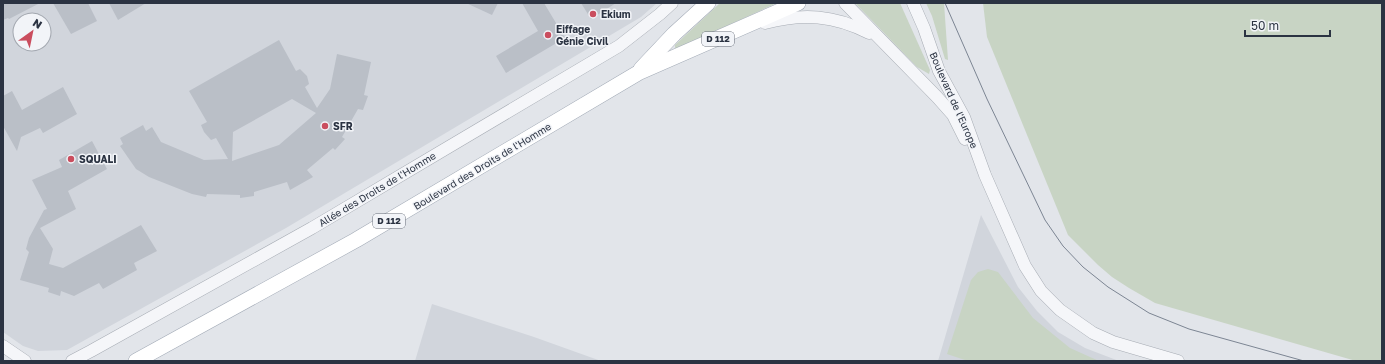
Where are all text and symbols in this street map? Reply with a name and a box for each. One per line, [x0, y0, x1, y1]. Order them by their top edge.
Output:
place label: Ekium [601, 8, 631, 20]
marker: Ekium [588, 9, 598, 19]
north arrow [12, 12, 52, 52]
scale bar [1245, 12, 1330, 38]
text: N [31, 15, 45, 31]
text: 50 m [1251, 18, 1279, 33]
place label: Eiffage Génie Civil [556, 23, 609, 47]
marker: Eiffage Génie Civil [543, 30, 553, 40]
road number: D 112 [702, 32, 734, 46]
street label: Boulevard de l'Europe [927, 50, 981, 150]
place label: SFR [333, 120, 353, 132]
street label: Boulevard des Droits de l'Homme [411, 120, 553, 212]
marker: SFR [320, 121, 330, 131]
street label: Allée des Droits de l'Homme [316, 149, 438, 229]
place label: SQUALI [79, 153, 117, 165]
marker: SQUALI [66, 154, 76, 164]
road number: D 112 [373, 214, 405, 228]

